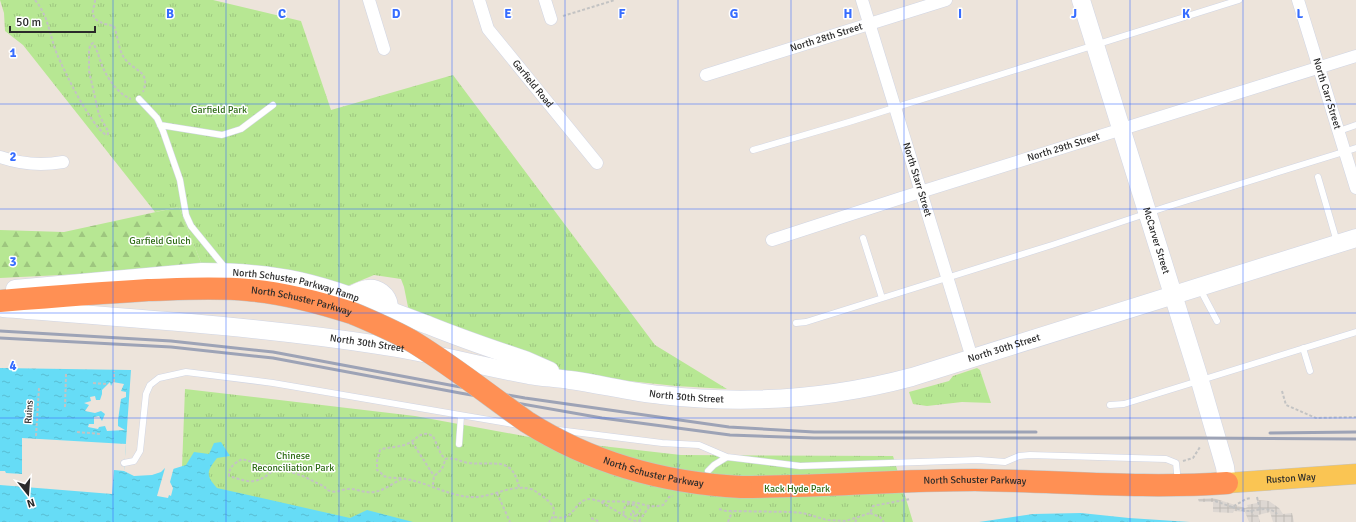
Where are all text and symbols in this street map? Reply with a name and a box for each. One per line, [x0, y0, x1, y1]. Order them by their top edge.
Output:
text: B [166, 6, 174, 22]
text: C [278, 6, 286, 22]
text: D [392, 6, 401, 22]
text: E [504, 6, 512, 22]
text: F [619, 6, 626, 22]
text: G [730, 6, 738, 22]
text: H [844, 6, 852, 22]
text: I [958, 6, 962, 22]
text: J [1071, 6, 1077, 22]
text: K [1182, 6, 1190, 22]
text: L [1297, 6, 1304, 22]
scale bar [10, 8, 95, 34]
text: 50 m [16, 15, 41, 30]
street label: North 28th Street [789, 20, 864, 54]
text: 1 [9, 45, 17, 61]
street label: Garfield Road [510, 57, 556, 110]
street label: North Carr Street [1310, 57, 1344, 131]
park label: Garfield Park [191, 104, 247, 116]
street label: North 29th Street [1026, 130, 1102, 164]
street label: North Starr Street [900, 141, 934, 219]
text: 2 [9, 149, 17, 165]
street label: McCarver Street [1140, 206, 1172, 276]
park label: Garfield Gulch [129, 235, 191, 247]
text: 3 [9, 254, 17, 270]
street label: North Schuster Parkway Ramp [231, 268, 359, 306]
street label: North Schuster Parkway [250, 285, 352, 319]
street label: North 30th Street [966, 331, 1042, 365]
street label: North 30th Street [329, 332, 406, 355]
text: 4 [9, 358, 17, 374]
street label: North 30th Street [648, 388, 725, 405]
street label: Ruins [22, 399, 36, 424]
park label: Chinese Reconciliation Park [252, 450, 334, 474]
street label: North Schuster Parkway [601, 454, 705, 490]
street label: Ruston Way [1266, 471, 1316, 486]
north arrow [8, 474, 48, 514]
street label: North Schuster Parkway [923, 474, 1027, 487]
park label: Kack Hyde Park [764, 483, 830, 495]
text: N [25, 496, 36, 510]

